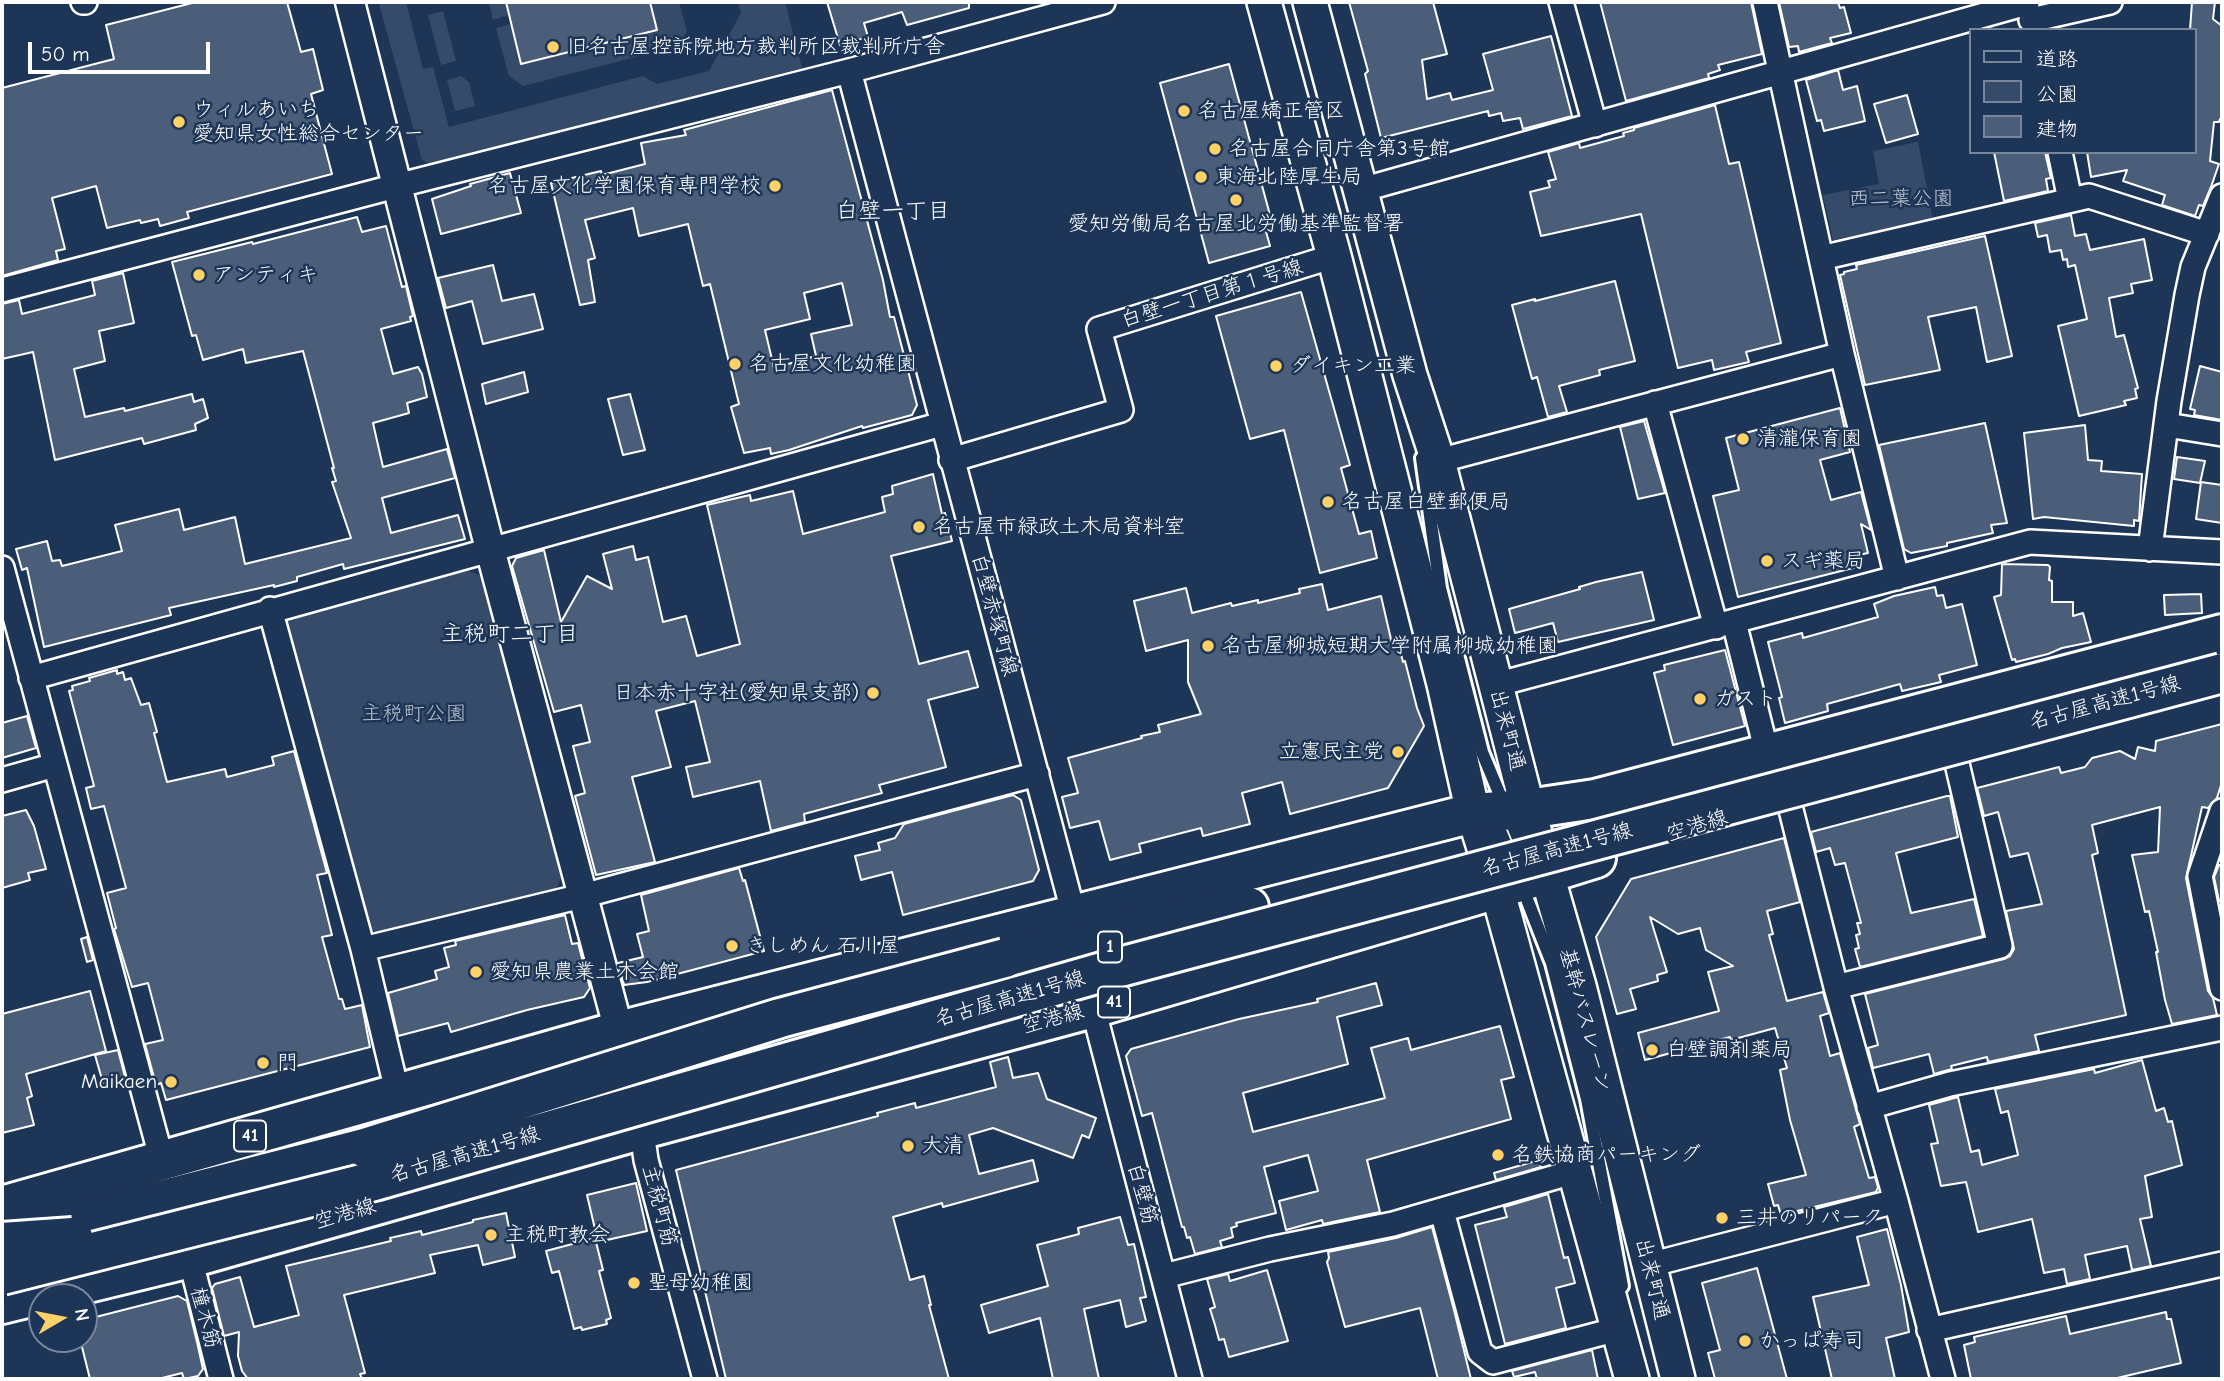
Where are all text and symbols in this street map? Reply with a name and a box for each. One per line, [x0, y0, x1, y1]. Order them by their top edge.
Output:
scale bar [32, 28, 214, 72]
legend [1968, 28, 2196, 154]
place label: 旧名古屋控訴院地方裁判所区裁判所庁舎 [567, 34, 945, 60]
marker: 旧名古屋控訴院地方裁判所区裁判所庁舎 [545, 39, 561, 55]
text: 50 m [41, 42, 90, 66]
text: 道路 [2036, 47, 2078, 71]
text: 公園 [2036, 82, 2078, 106]
place label: ウィルあいち 愛知県女性総合センター [193, 97, 424, 147]
place label: 名古屋矯正管区 [1198, 98, 1345, 124]
marker: 名古屋矯正管区 [1176, 103, 1192, 119]
marker: ウィルあいち 愛知県女性総合センター [171, 114, 187, 130]
text: 建物 [2036, 117, 2078, 141]
place label: 名古屋合同庁舎第3号館 [1229, 136, 1450, 162]
marker: 名古屋合同庁舎第3号館 [1207, 141, 1223, 157]
place label: 東海北陸厚生局 [1215, 164, 1362, 190]
marker: 東海北陸厚生局 [1193, 169, 1209, 185]
place label: 名古屋文化学園保育専門学校 [488, 173, 761, 199]
marker: 名古屋文化学園保育専門学校 [767, 178, 783, 194]
park label: 西二葉公園 [1849, 186, 1953, 212]
marker: 愛知労働局名古屋北労働基準監督署 [1228, 192, 1244, 208]
district label: 白壁一丁目 [836, 197, 950, 225]
place label: 愛知労働局名古屋北労働基準監督署 [1068, 211, 1404, 237]
street label: 白壁一丁目第１号線 [1118, 254, 1306, 334]
place label: アンティキ [213, 262, 318, 288]
marker: アンティキ [191, 267, 207, 283]
place label: 名古屋文化幼稚園 [749, 351, 917, 377]
place label: ダイキン工業 [1290, 353, 1416, 379]
marker: 名古屋文化幼稚園 [727, 356, 743, 372]
marker: ダイキン工業 [1268, 358, 1284, 374]
place label: 清瀧保育園 [1757, 426, 1862, 452]
marker: 清瀧保育園 [1735, 431, 1751, 447]
place label: 名古屋白壁郵便局 [1342, 489, 1510, 515]
marker: 名古屋白壁郵便局 [1320, 494, 1336, 510]
place label: 名古屋市緑政土木局資料室 [933, 514, 1185, 540]
marker: 名古屋市緑政土木局資料室 [911, 519, 927, 535]
place label: スギ薬局 [1781, 548, 1865, 574]
street label: 白壁赤塚町線 [966, 551, 1022, 679]
marker: スギ薬局 [1759, 553, 1775, 569]
district label: 主税町二丁目 [441, 620, 579, 648]
place label: 名古屋柳城短期大学附属柳城幼稚園 [1222, 633, 1558, 659]
marker: 名古屋柳城短期大学附属柳城幼稚園 [1200, 638, 1216, 654]
street label: 名古屋高速1号線 [2027, 671, 2183, 735]
place label: 日本赤十字社(愛知県支部) [613, 680, 859, 706]
marker: 日本赤十字社(愛知県支部) [865, 685, 881, 701]
street label: 出来町通 [1484, 686, 1530, 774]
place label: ガスト [1714, 686, 1777, 712]
marker: ガスト [1692, 691, 1708, 707]
park label: 主税町公園 [362, 701, 466, 727]
place label: 立憲民主党 [1279, 739, 1384, 765]
marker: 立憲民主党 [1390, 744, 1406, 760]
street label: 空港線 [1663, 805, 1731, 847]
street label: 名古屋高速1号線 [1479, 818, 1635, 882]
road number: 1 [1098, 931, 1122, 962]
place label: きしめん 石川屋 [746, 933, 900, 959]
marker: きしめん 石川屋 [724, 938, 740, 954]
street label: 基幹バスレーン [1554, 945, 1616, 1095]
place label: 愛知県農業土木会館 [490, 959, 679, 985]
marker: 愛知県農業土木会館 [468, 964, 484, 980]
street label: 名古屋高速1号線 [932, 965, 1088, 1033]
road number: 41 [1098, 986, 1130, 1018]
street label: 空港線 [1019, 999, 1087, 1039]
place label: 白壁調剤薬局 [1666, 1037, 1792, 1063]
marker: 白壁調剤薬局 [1644, 1042, 1660, 1058]
place label: 門 [277, 1050, 298, 1076]
marker: 門 [255, 1055, 271, 1071]
place label: Maikaen [81, 1069, 157, 1095]
marker: Maikaen [163, 1074, 179, 1090]
road number: 41 [234, 1120, 266, 1152]
street label: 名古屋高速1号線 [387, 1121, 543, 1189]
place label: 大清 [922, 1133, 964, 1159]
marker: 大清 [900, 1138, 916, 1154]
place label: 名鉄協商パーキング [1512, 1142, 1701, 1168]
marker: 名鉄協商パーキング [1490, 1147, 1506, 1163]
street label: 白壁筋 [1122, 1160, 1162, 1228]
street label: 主税町筋 [636, 1162, 682, 1250]
street label: 空港線 [311, 1193, 379, 1235]
place label: 三井のリパーク [1736, 1205, 1883, 1231]
marker: 三井のリパーク [1714, 1210, 1730, 1226]
place label: 主税町教会 [505, 1222, 610, 1248]
marker: 主税町教会 [483, 1227, 499, 1243]
street label: 出来町通 [1630, 1235, 1674, 1323]
place label: 聖母幼稚園 [648, 1270, 753, 1296]
marker: 聖母幼稚園 [626, 1275, 642, 1291]
north arrow [28, 1283, 98, 1353]
street label: 橦木筋 [185, 1284, 225, 1352]
text: N [70, 1307, 94, 1323]
place label: かっぱ寿司 [1759, 1328, 1864, 1354]
marker: かっぱ寿司 [1737, 1333, 1753, 1349]

